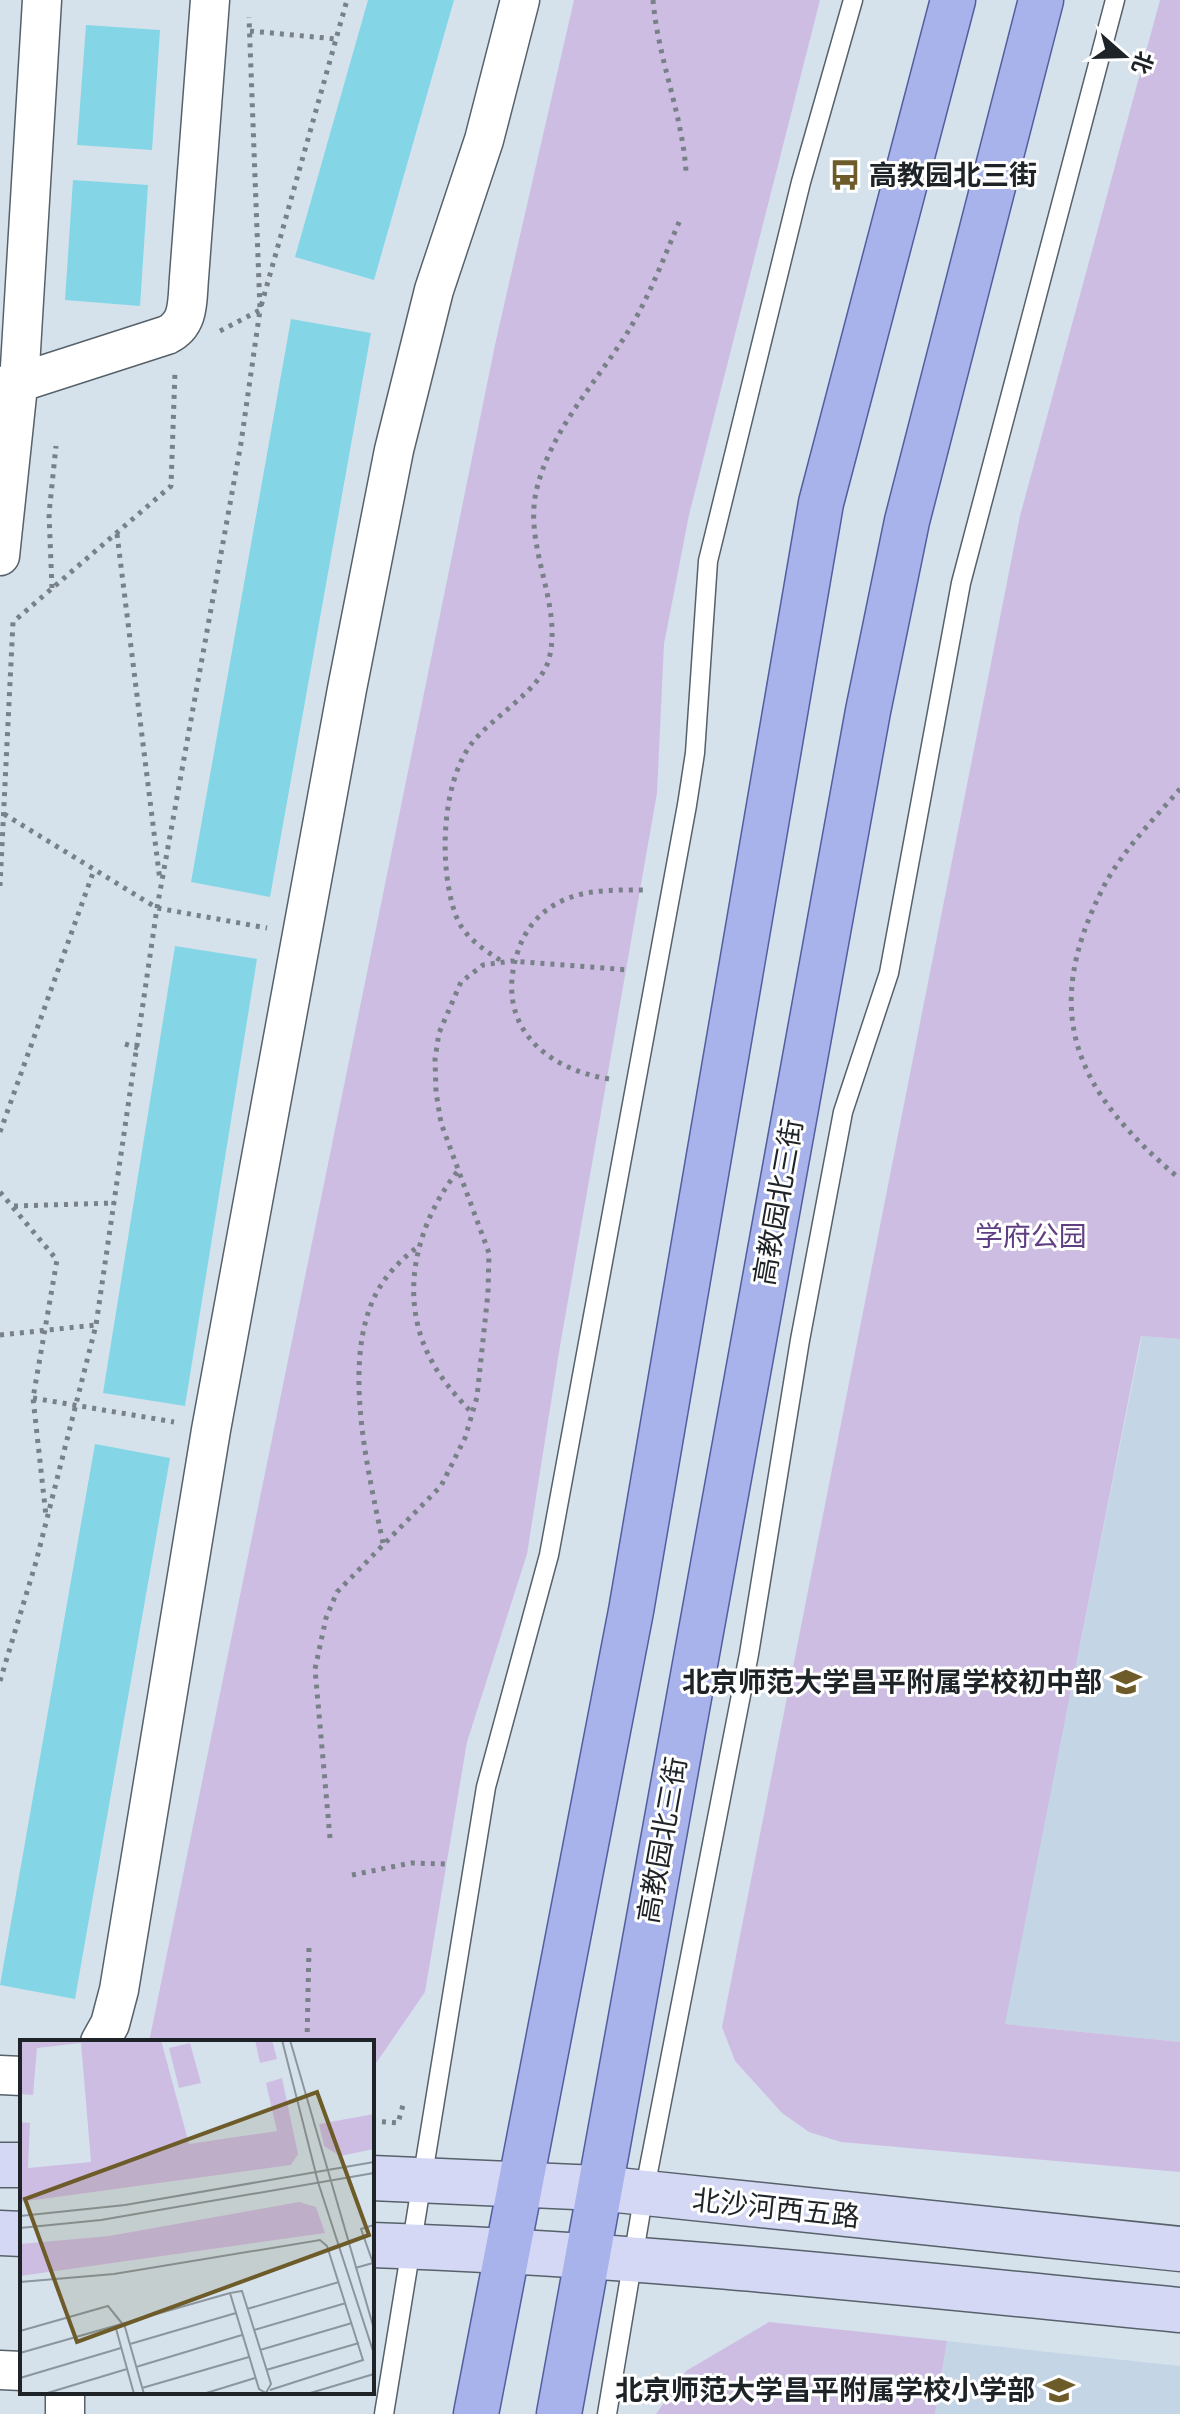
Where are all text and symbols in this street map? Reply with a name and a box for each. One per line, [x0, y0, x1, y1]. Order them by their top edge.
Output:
north arrow [1084, 16, 1164, 96]
text: 北 [1127, 48, 1159, 78]
bus stop icon: 高教园北三街 [828, 158, 862, 192]
place label: 高教园北三街 [869, 158, 1037, 192]
street label: 高教园北三街 [747, 1116, 809, 1288]
park label: 学府公园 [975, 1219, 1087, 1253]
place label: 北京师范大学昌平附属学校初中部 [682, 1665, 1102, 1699]
school or university icon: 北京师范大学昌平附属学校初中部 [1109, 1665, 1143, 1699]
street label: 高教园北三街 [631, 1754, 693, 1926]
inset map [20, 2040, 374, 2394]
street label: 北沙河西五路 [691, 2182, 861, 2234]
place label: 北京师范大学昌平附属学校小学部 [615, 2373, 1035, 2407]
school or university icon: 北京师范大学昌平附属学校小学部 [1042, 2373, 1076, 2407]

